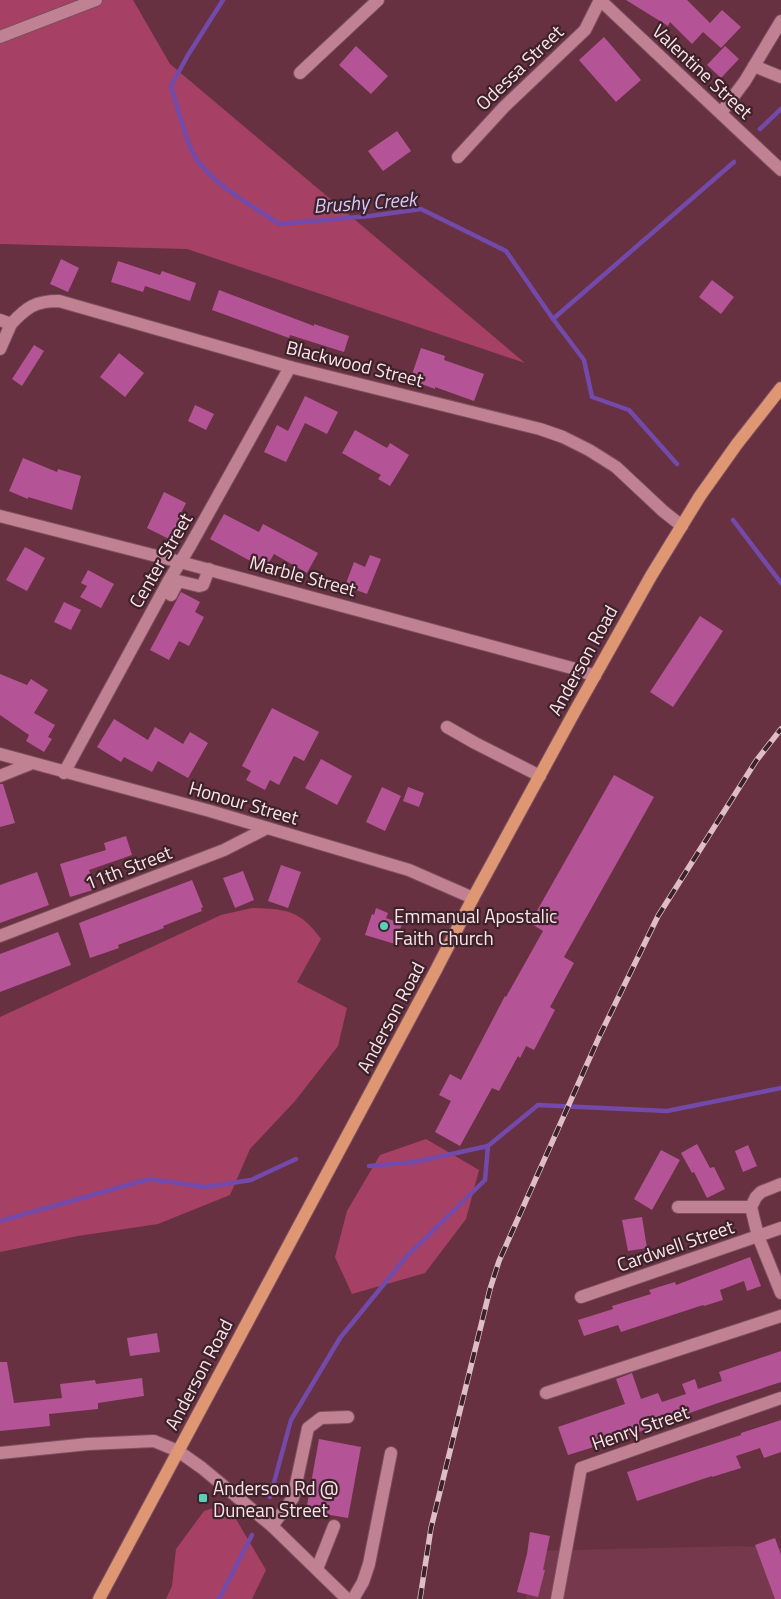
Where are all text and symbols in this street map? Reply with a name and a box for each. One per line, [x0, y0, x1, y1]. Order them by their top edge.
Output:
street label: Odessa Street [468, 17, 570, 117]
street label: Valentine Street [646, 17, 760, 125]
water label: Brushy Creek [312, 183, 420, 221]
street label: Blackwood Street [283, 332, 427, 394]
street label: Center Street [121, 507, 199, 613]
street label: Marble Street [247, 547, 360, 603]
street label: Anderson Road [540, 600, 624, 720]
street label: Honour Street [186, 773, 303, 832]
street label: 11th Street [80, 837, 176, 897]
place label: Emmanual Apostalic Faith Church [394, 901, 557, 952]
marker: Emmanual Apostalic Faith Church [378, 920, 390, 932]
street label: Anderson Road [349, 956, 431, 1078]
street label: Cardwell Street [613, 1211, 738, 1279]
street label: Anderson Road [157, 1313, 239, 1435]
street label: Henry Street [587, 1397, 693, 1457]
place label: Anderson Rd @ Dunean Street [213, 1473, 338, 1524]
marker: Anderson Rd @ Dunean Street [197, 1492, 209, 1504]

